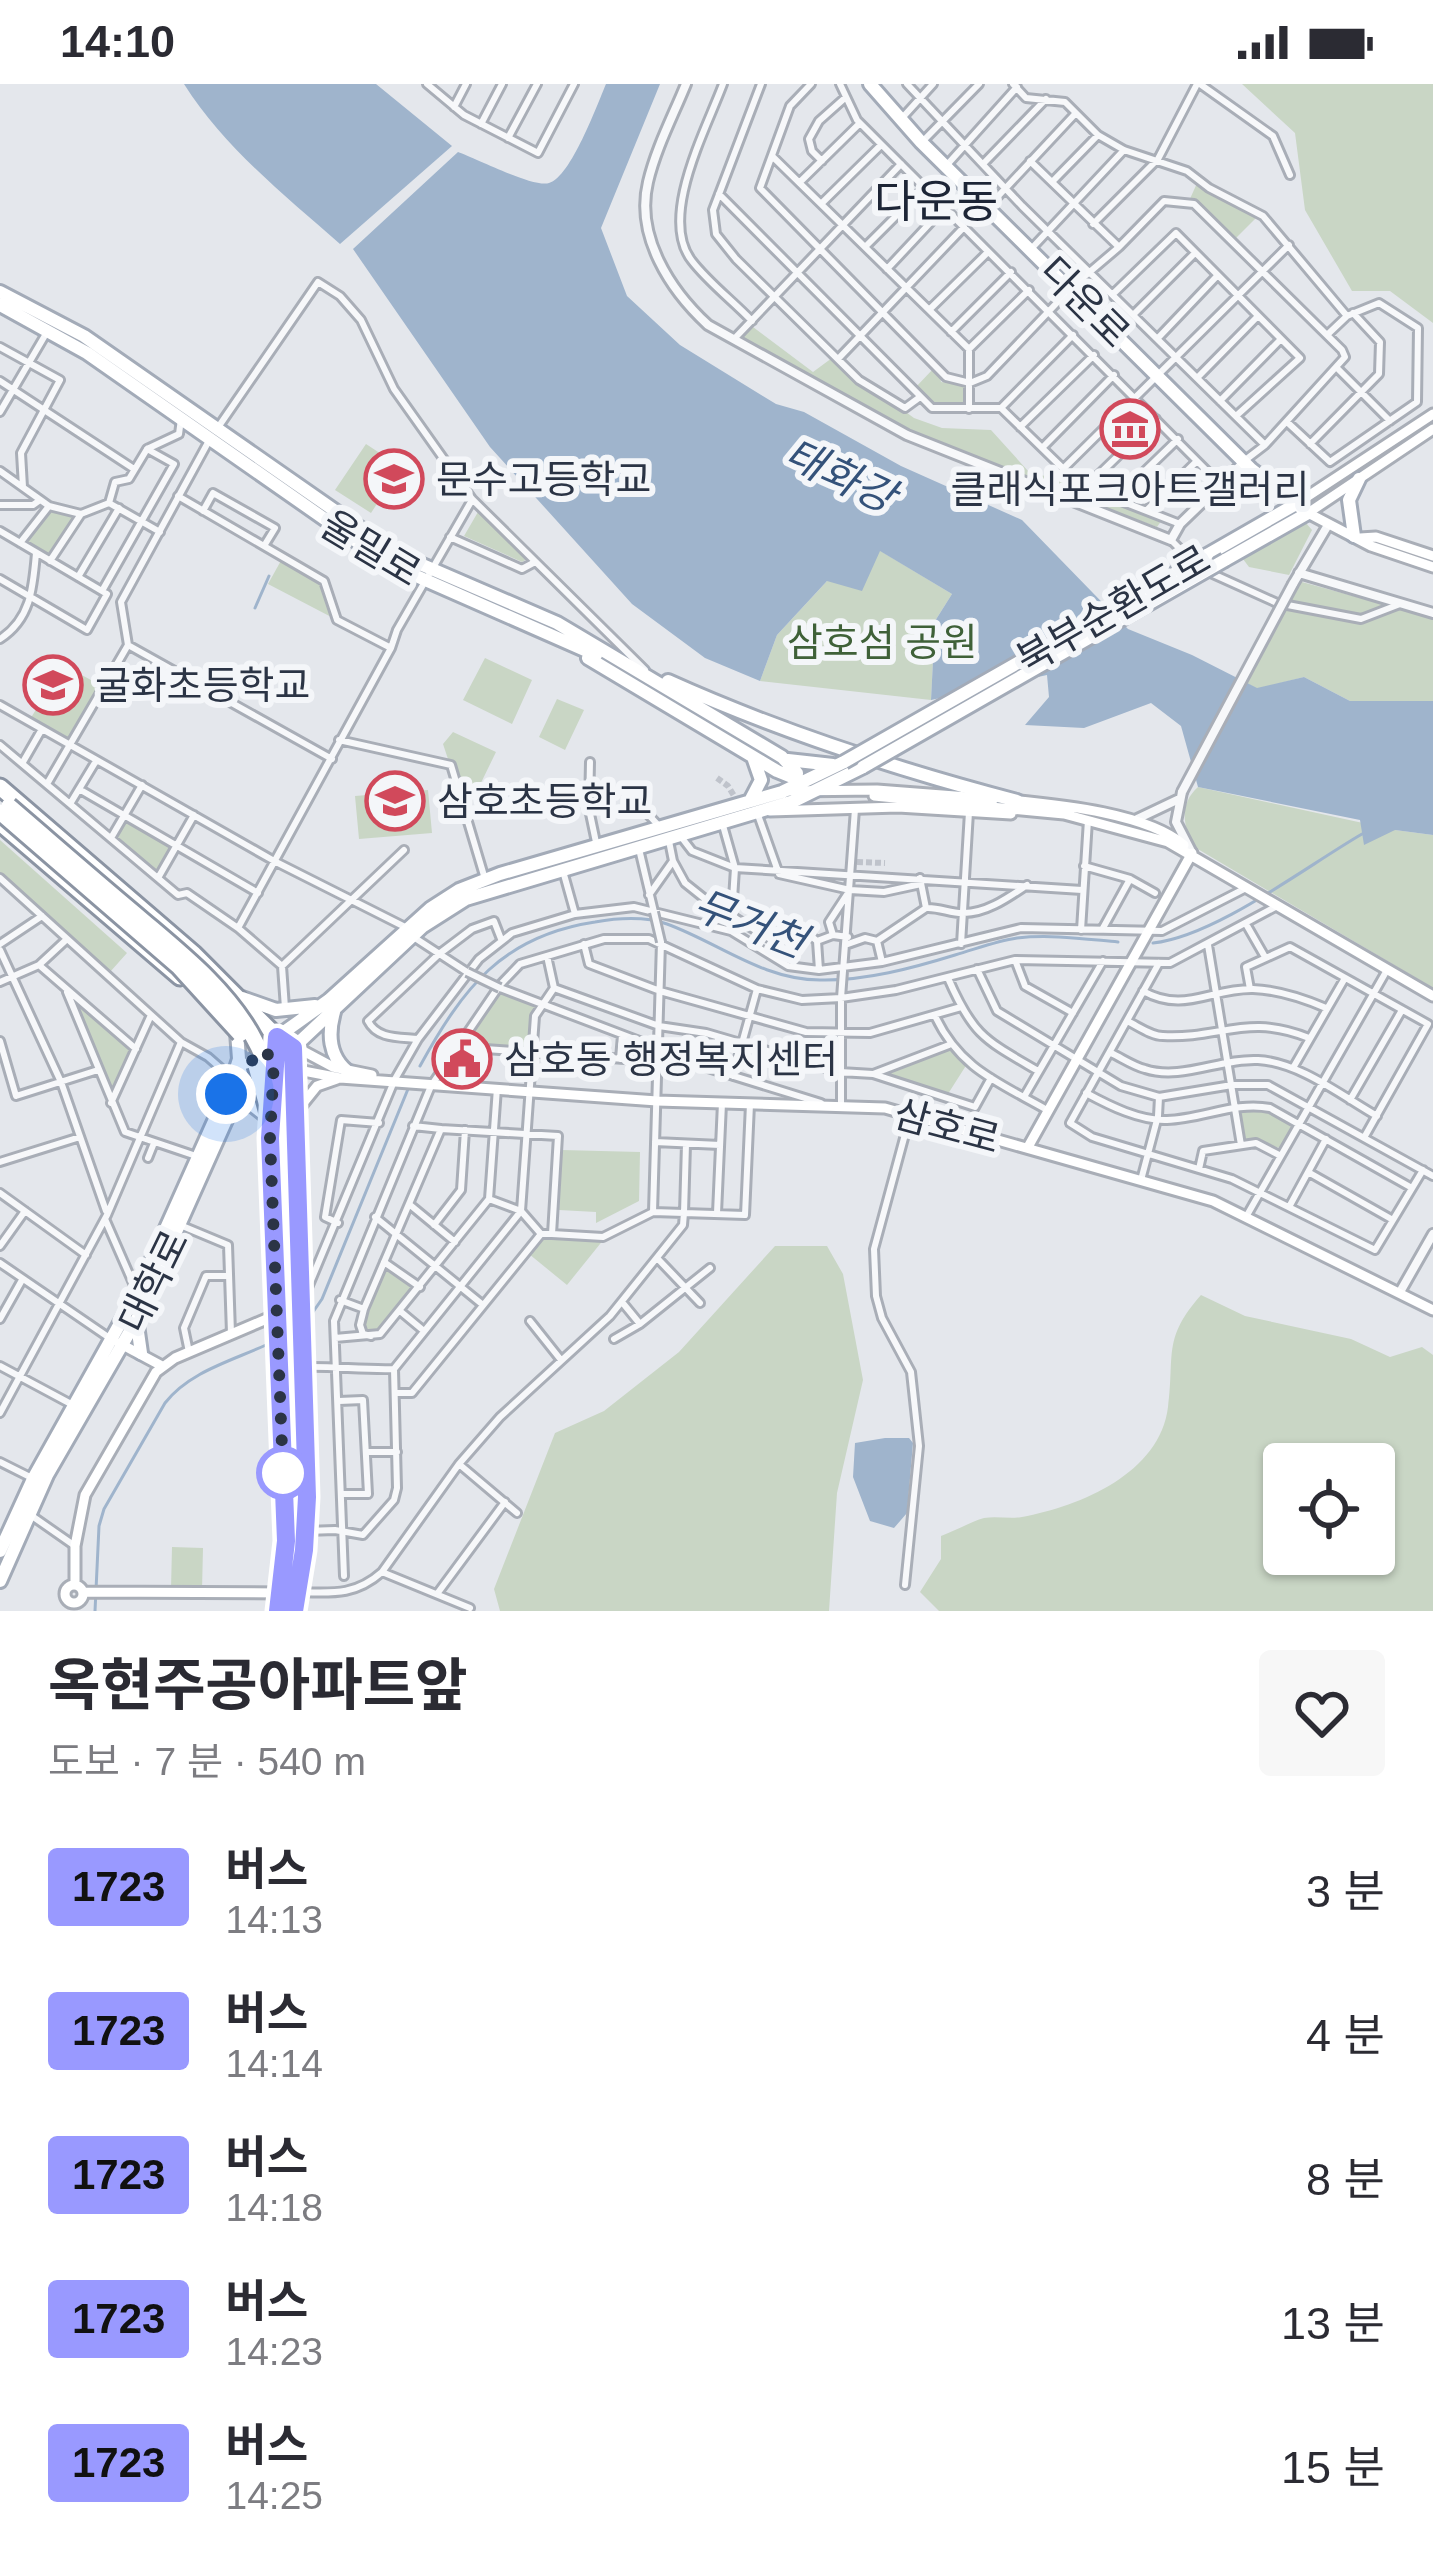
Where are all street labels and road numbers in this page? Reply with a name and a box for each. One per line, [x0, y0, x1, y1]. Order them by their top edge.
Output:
street label: 다운로 [1031, 249, 1138, 356]
street label: 울밀로 [314, 502, 428, 595]
street label: 북부순환도로 [1009, 537, 1217, 682]
street label: 삼호로 [889, 1092, 1004, 1161]
street label: 대학로 [111, 1223, 196, 1339]

